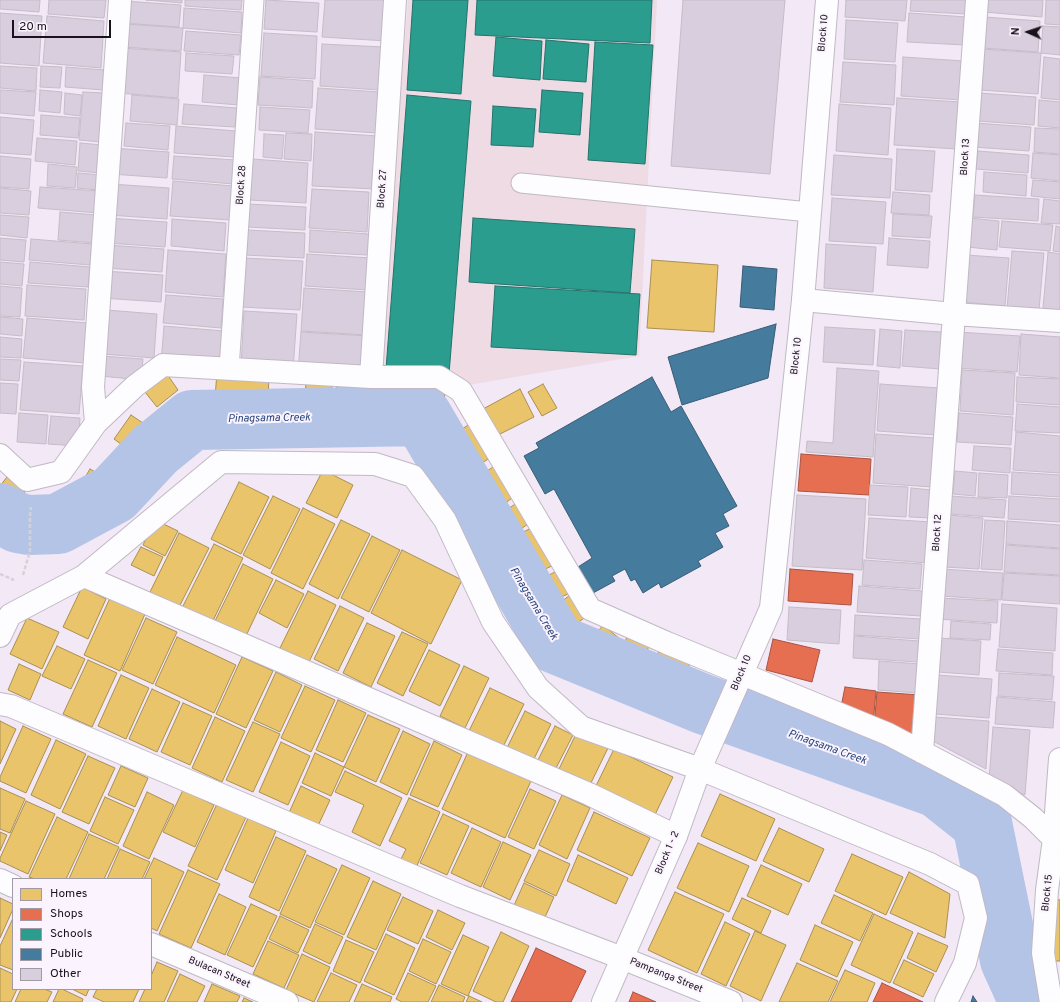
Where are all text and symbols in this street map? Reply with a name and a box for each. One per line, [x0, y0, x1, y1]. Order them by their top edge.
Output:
scale bar [14, 12, 113, 38]
north arrow [1008, 12, 1048, 52]
street label: Block 10 [816, 14, 832, 52]
text: 20 m [19, 19, 47, 35]
text: N [1009, 27, 1023, 36]
street label: Block 13 [959, 138, 973, 176]
street label: Block 28 [235, 165, 249, 205]
street label: Block 27 [376, 169, 390, 209]
street label: Block 10 [789, 337, 805, 375]
water label: Pinagsama Creek [228, 412, 310, 426]
street label: Block 12 [931, 514, 945, 552]
water label: Pinagsama Creek [506, 565, 560, 643]
street label: Block 10 [729, 653, 755, 693]
water label: Pinagsama Creek [786, 728, 868, 768]
street label: Block 1 - 2 [653, 829, 683, 877]
street label: Block 15 [1040, 874, 1056, 912]
legend [12, 878, 152, 990]
text: Homes [50, 886, 87, 902]
text: Shops [50, 906, 83, 922]
text: Schools [50, 926, 92, 942]
text: Public [50, 946, 83, 962]
street label: Bulacan Street [186, 955, 252, 991]
street label: Pampanga Street [628, 956, 704, 996]
text: Other [50, 966, 81, 982]

